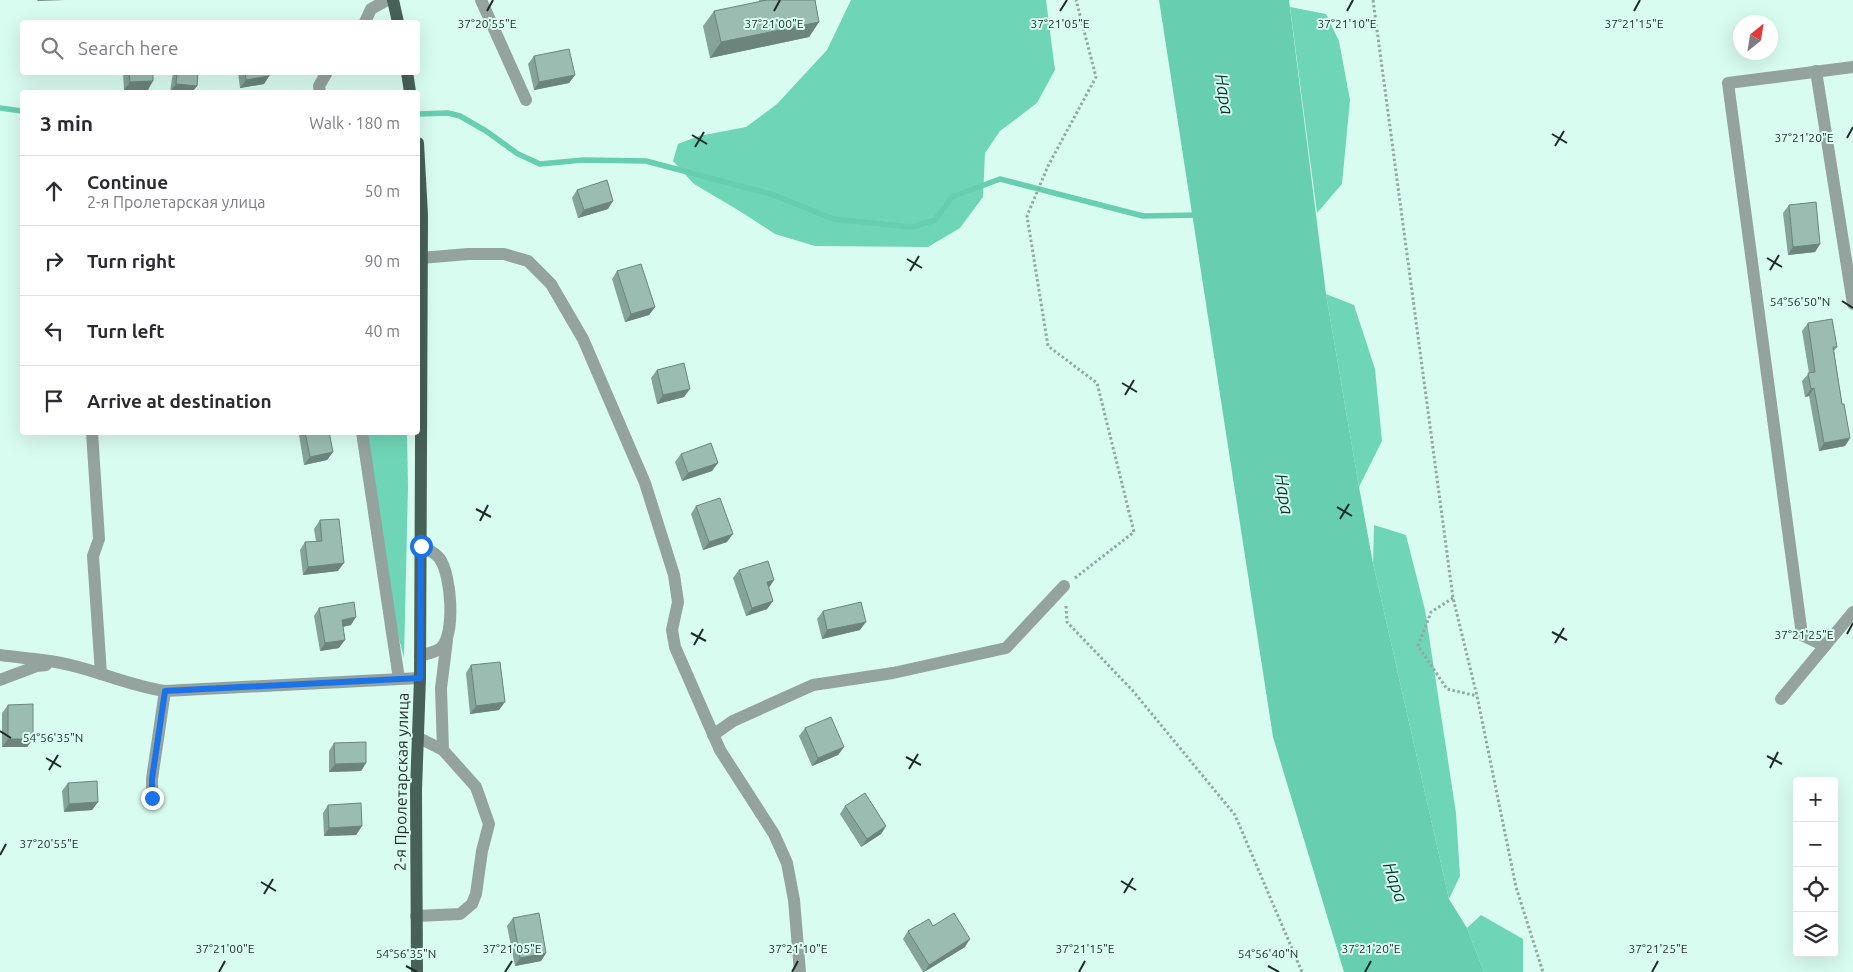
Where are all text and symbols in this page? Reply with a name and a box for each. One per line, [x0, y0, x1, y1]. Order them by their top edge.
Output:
north arrow [1733, 15, 1778, 60]
text: 37°20'55"E [458, 17, 517, 30]
text: 37°21'00"E [745, 17, 804, 30]
text: 37°21'05"E [1031, 17, 1090, 30]
text: 37°21'10"E [1318, 17, 1377, 30]
text: 37°21'15"E [1605, 17, 1664, 30]
search box [20, 20, 420, 75]
icon: search [38, 34, 66, 62]
text: Search here [78, 37, 178, 59]
water label: Нара [1212, 72, 1238, 116]
text: 3 min [40, 111, 93, 135]
text: Walk · 180 m [309, 114, 400, 132]
text: 37°21'20"E [1775, 131, 1834, 144]
text: Continue [87, 171, 168, 193]
icon: ahead [40, 177, 68, 205]
text: 50 m [364, 182, 400, 200]
text: 2-я Пролетарская улица [87, 193, 266, 211]
icon: right [40, 247, 68, 275]
text: Turn right [87, 250, 175, 272]
text: 90 m [364, 252, 400, 270]
text: 54°56'50"N [1770, 295, 1830, 308]
icon: left [40, 317, 68, 345]
text: Turn left [87, 320, 165, 342]
text: 40 m [364, 322, 400, 340]
icon: arrive [40, 387, 68, 415]
text: Arrive at destination [87, 390, 272, 412]
water label: Нара [1272, 472, 1298, 516]
route start [410, 535, 433, 558]
text: 37°21'25"E [1775, 628, 1834, 641]
street label: 2-я Пролетарская улица [390, 693, 412, 871]
text: 54°56'35"N [23, 731, 83, 744]
map controls [1793, 777, 1838, 957]
button: + [1793, 777, 1838, 822]
route end [141, 787, 164, 810]
button: − [1793, 822, 1838, 867]
text: 37°20'55"E [20, 837, 79, 850]
water label: Нара [1380, 859, 1412, 905]
button: locate [1793, 867, 1838, 912]
button: layers [1793, 912, 1838, 957]
text: 37°21'00"E [196, 942, 255, 955]
text: 37°21'05"E [483, 942, 542, 955]
text: 37°21'10"E [769, 942, 828, 955]
text: 37°21'15"E [1056, 942, 1115, 955]
text: 37°21'20"E [1342, 942, 1401, 955]
text: 37°21'25"E [1629, 942, 1688, 955]
text: 54°56'35"N [376, 947, 436, 960]
text: 54°56'40"N [1238, 947, 1298, 960]

